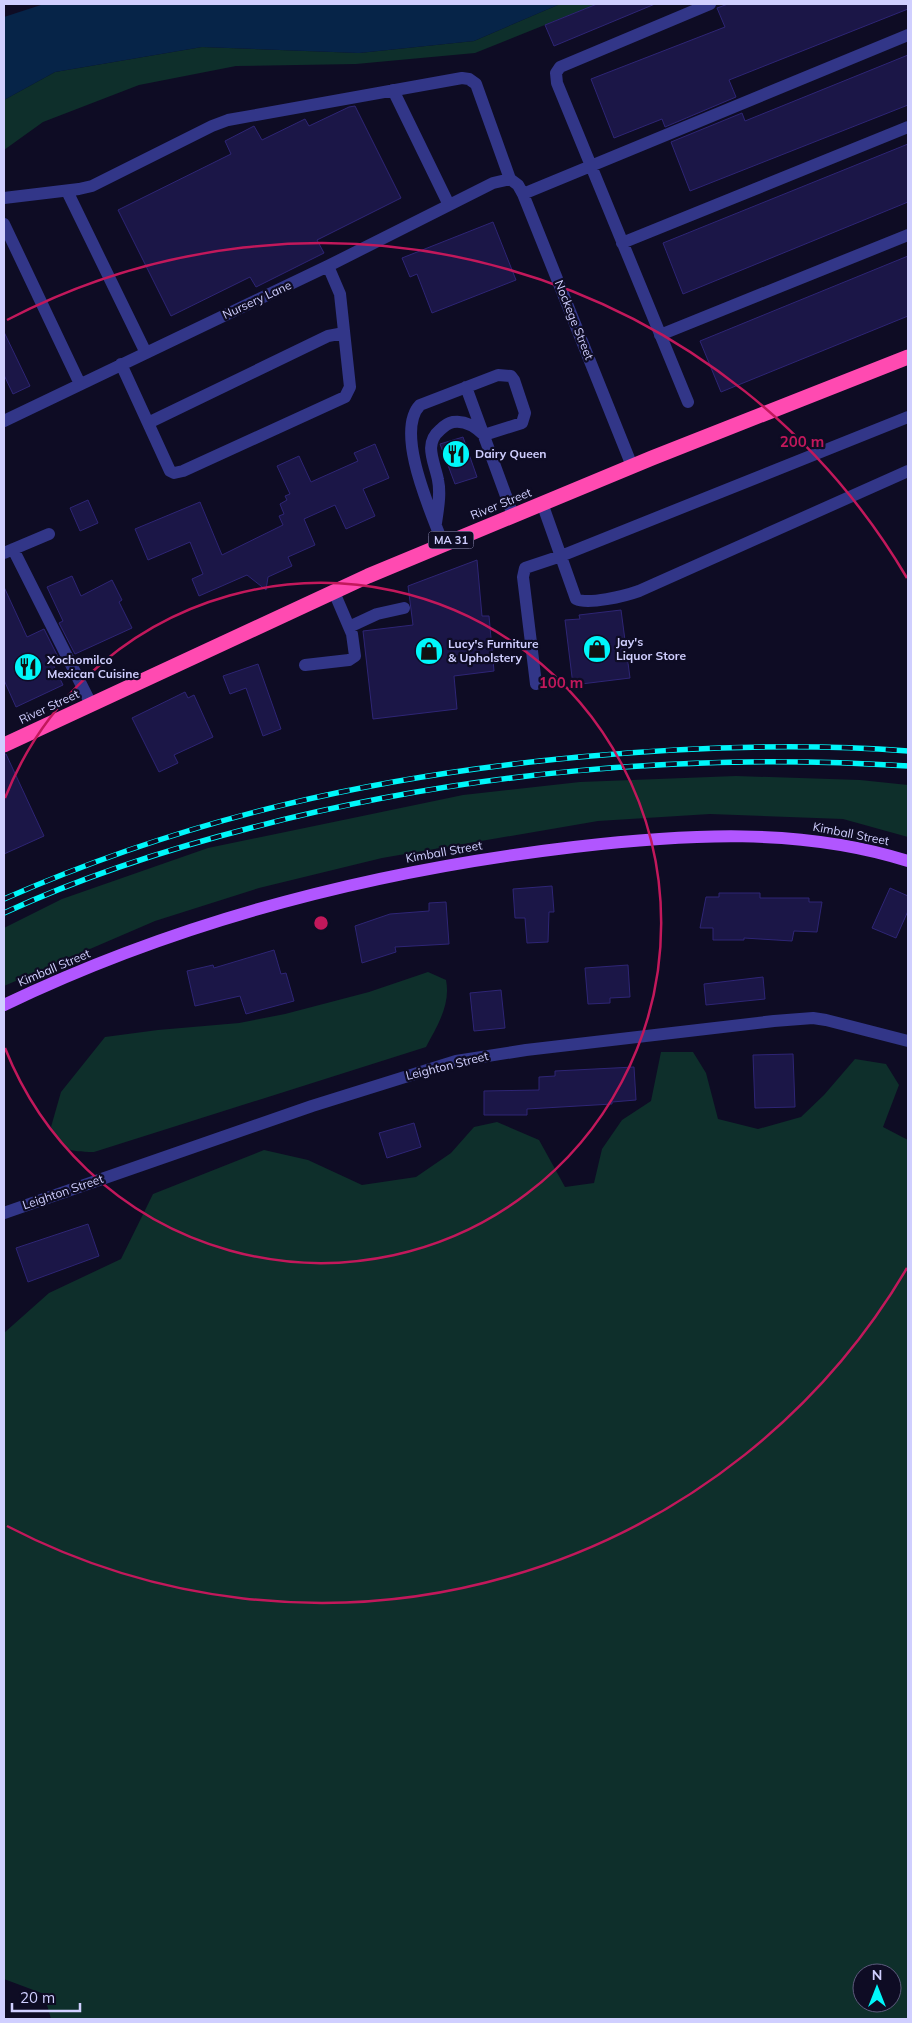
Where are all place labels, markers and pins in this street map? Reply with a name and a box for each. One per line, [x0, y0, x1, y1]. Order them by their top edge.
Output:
restaurant icon: Dairy Queen [441, 439, 471, 469]
place label: Dairy Queen [475, 446, 547, 461]
shop icon: Jay's Liquor Store [582, 634, 612, 664]
place label: Jay's Liquor Store [616, 634, 686, 663]
shop icon: Lucy's Furniture & Upholstery [414, 636, 444, 666]
place label: Lucy's Furniture & Upholstery [448, 636, 539, 665]
restaurant icon: Xochomilco Mexican Cuisine [13, 652, 43, 682]
place label: Xochomilco Mexican Cuisine [46, 652, 139, 681]
centre of rings [312, 914, 330, 932]

